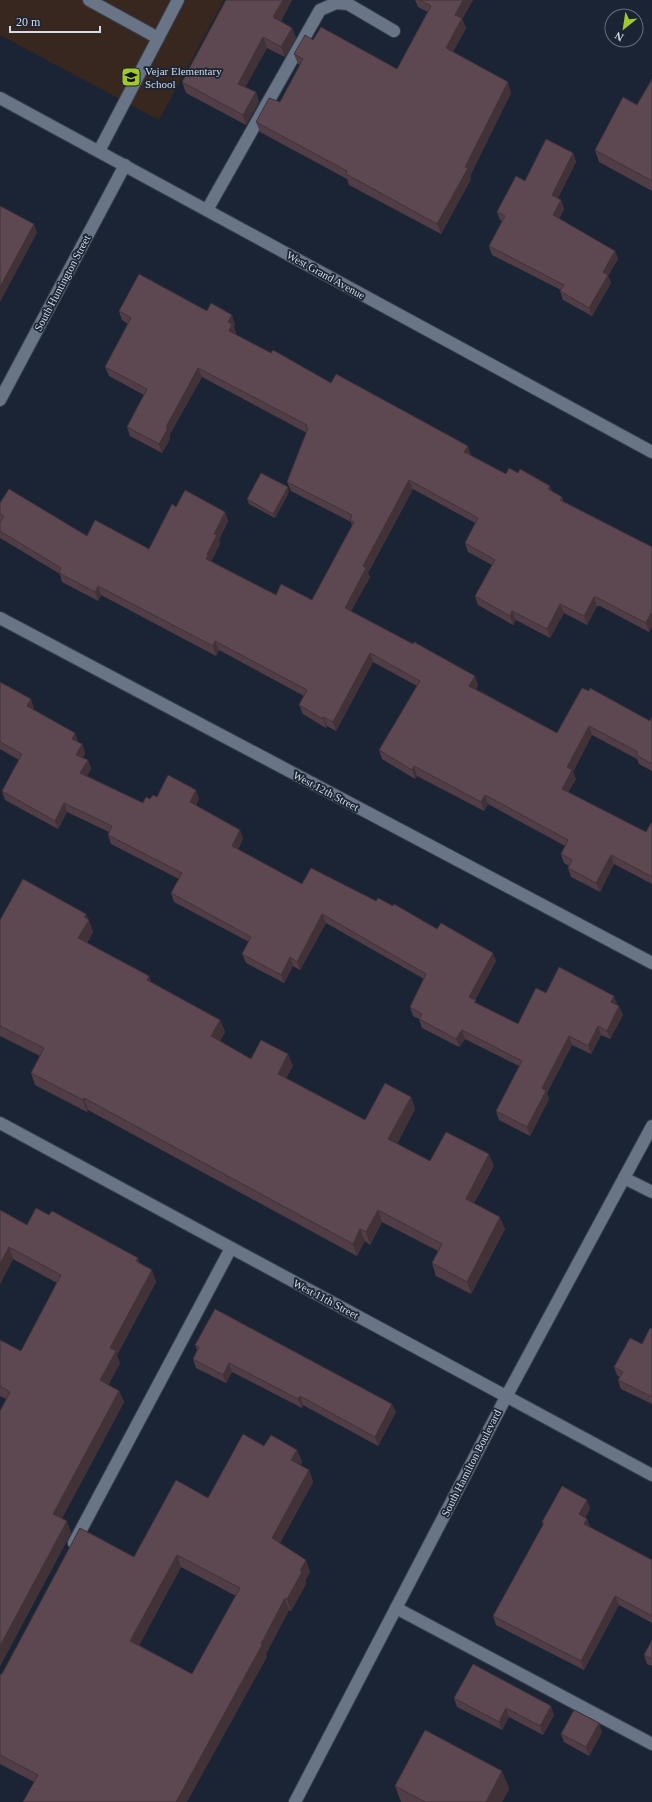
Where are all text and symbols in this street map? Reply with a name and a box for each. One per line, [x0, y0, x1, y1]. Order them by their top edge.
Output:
scale bar [10, 8, 100, 34]
north arrow [604, 8, 644, 48]
text: 20 m [16, 15, 41, 29]
text: N [613, 29, 625, 44]
place label: Vejar Elementary School [145, 65, 222, 90]
school or university icon: Vejar Elementary School [120, 66, 142, 88]
street label: South Huntington Street [32, 233, 92, 333]
street label: West Grand Avenue [285, 249, 367, 302]
street label: West 12th Street [291, 769, 361, 813]
street label: West 11th Street [291, 1277, 361, 1321]
street label: South Hamilton Boulevard [439, 1407, 503, 1519]

